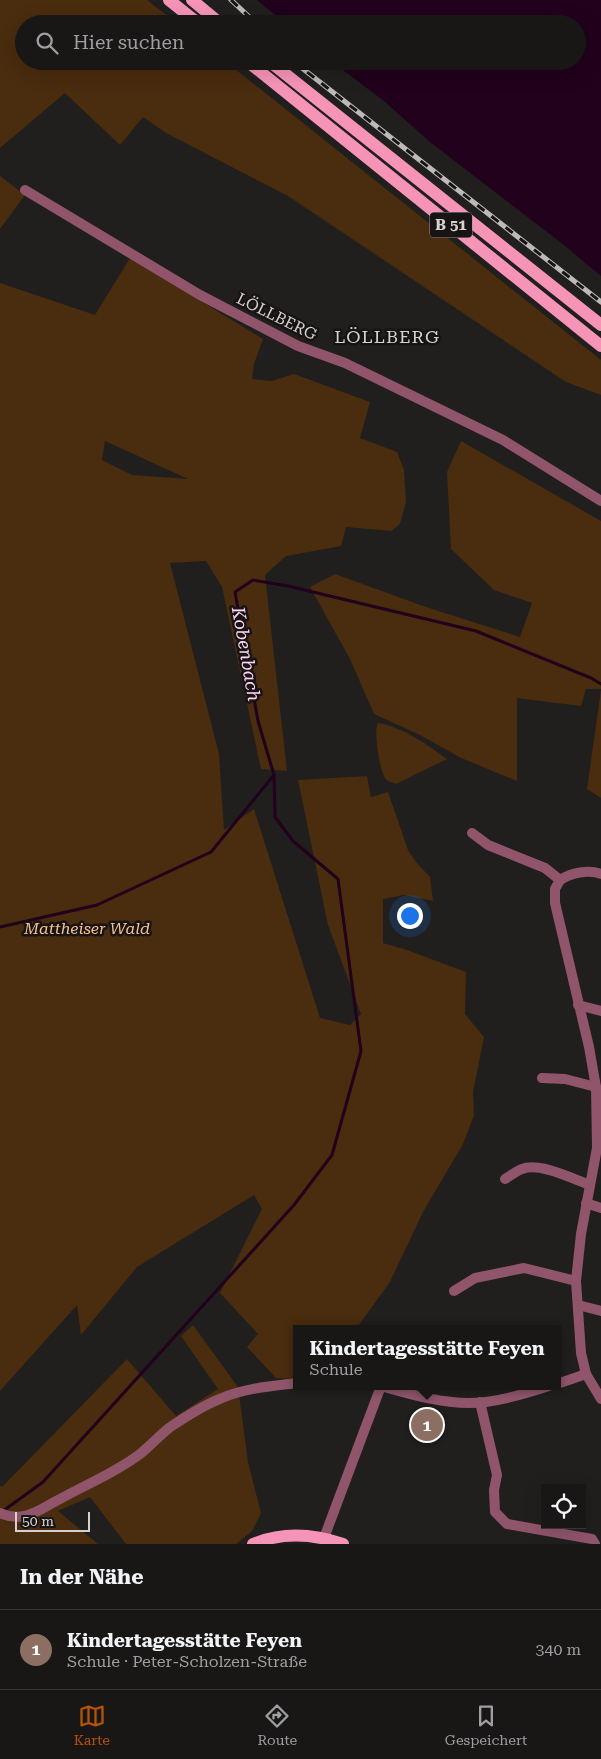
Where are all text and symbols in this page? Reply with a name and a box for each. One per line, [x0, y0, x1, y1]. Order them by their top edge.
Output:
search box [15, 15, 586, 70]
icon: search [33, 29, 61, 57]
text: Hier suchen [73, 31, 184, 54]
road number: B 51 [430, 212, 472, 238]
street label: LÖLLBERG [234, 289, 321, 344]
district label: LÖLLBERG [334, 326, 440, 347]
water label: Kobenbach [228, 604, 265, 703]
your location [397, 903, 423, 929]
park label: Mattheiser Wald [23, 919, 150, 938]
popup [293, 1325, 561, 1390]
text: Kindertagesstätte Feyen [310, 1337, 544, 1360]
text: Schule [310, 1360, 363, 1379]
pin: 1 [411, 1406, 443, 1444]
map controls [541, 1484, 586, 1529]
button: locate [541, 1484, 586, 1529]
scale bar [15, 1509, 90, 1532]
text: 50 m [22, 1513, 54, 1529]
text: In der Nähe [20, 1565, 143, 1589]
text: Kindertagesstätte Feyen [67, 1629, 302, 1652]
text: 1 [32, 1640, 40, 1659]
text: 340 m [535, 1640, 581, 1659]
text: Schule · Peter-Scholzen-Straße [67, 1652, 307, 1671]
tab: Karte [74, 1702, 110, 1748]
tab: Route [258, 1702, 297, 1748]
tab: Gespeichert [445, 1702, 527, 1748]

